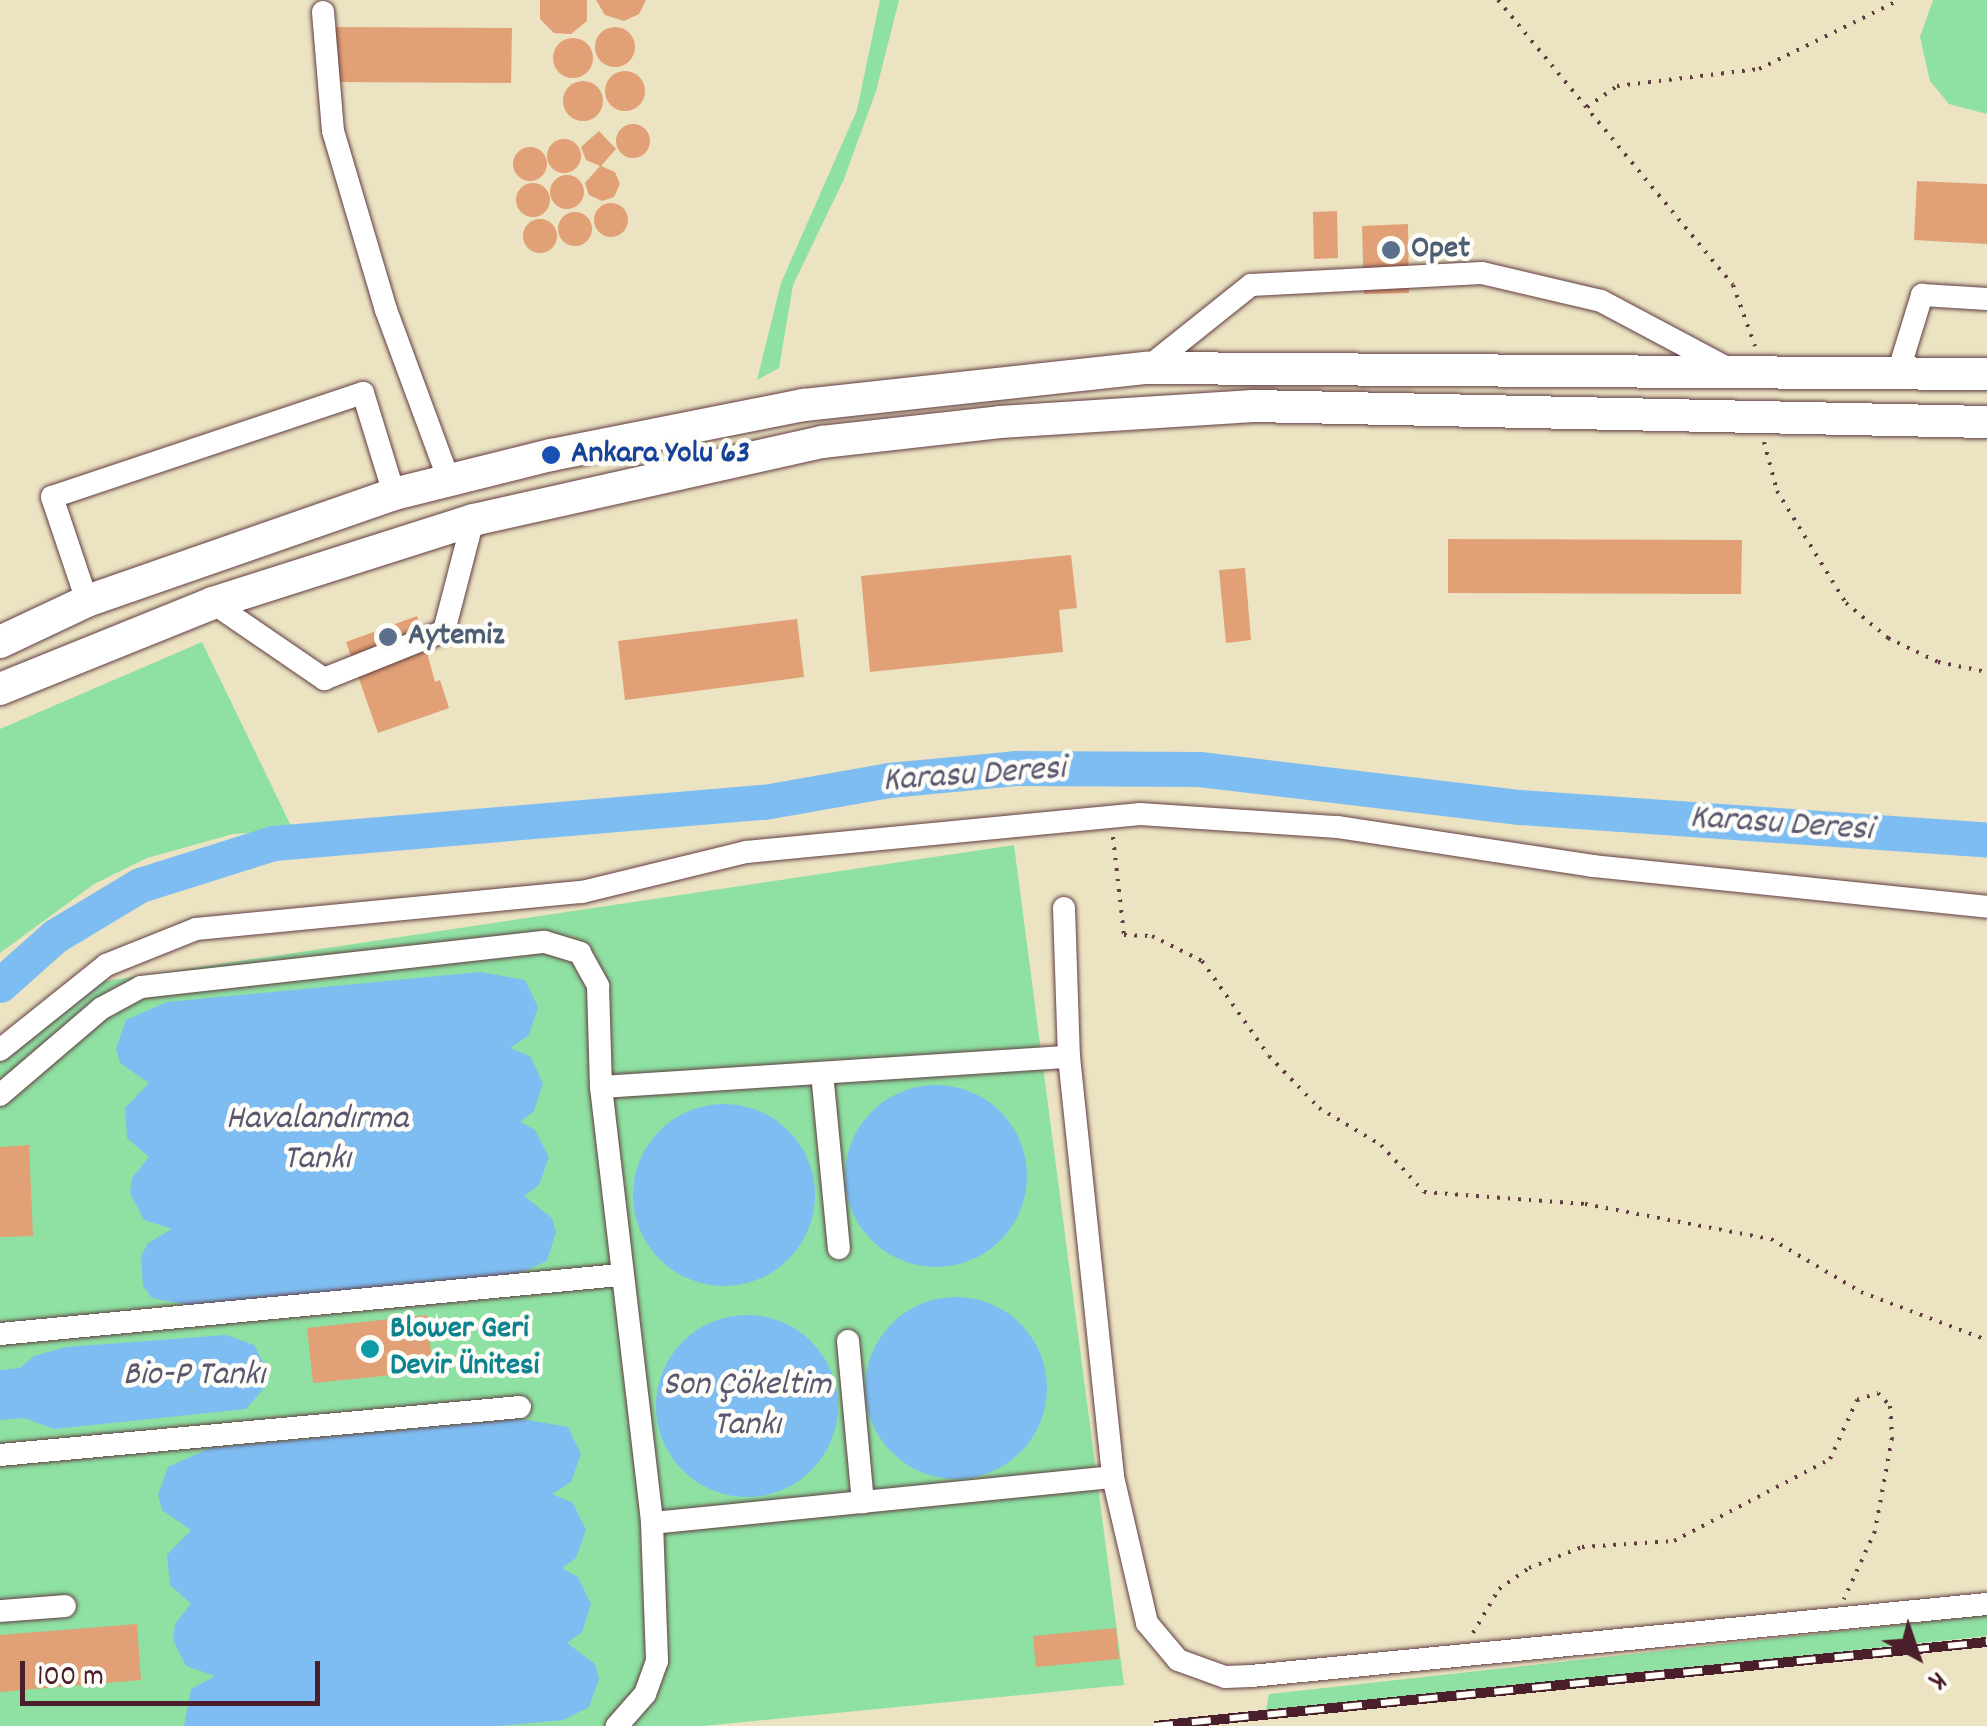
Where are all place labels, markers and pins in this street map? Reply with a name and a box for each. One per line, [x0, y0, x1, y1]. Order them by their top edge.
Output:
place label: Opet [1411, 231, 1470, 269]
marker: Opet [1380, 239, 1402, 261]
place label: Ankara Yolu 63 [571, 436, 750, 474]
marker: Ankara Yolu 63 [540, 444, 562, 466]
place label: Aytemiz [408, 618, 504, 656]
marker: Aytemiz [377, 626, 399, 648]
place label: Blower Geri Devir Ünitesi [390, 1312, 539, 1387]
marker: Blower Geri Devir Ünitesi [359, 1338, 381, 1360]

